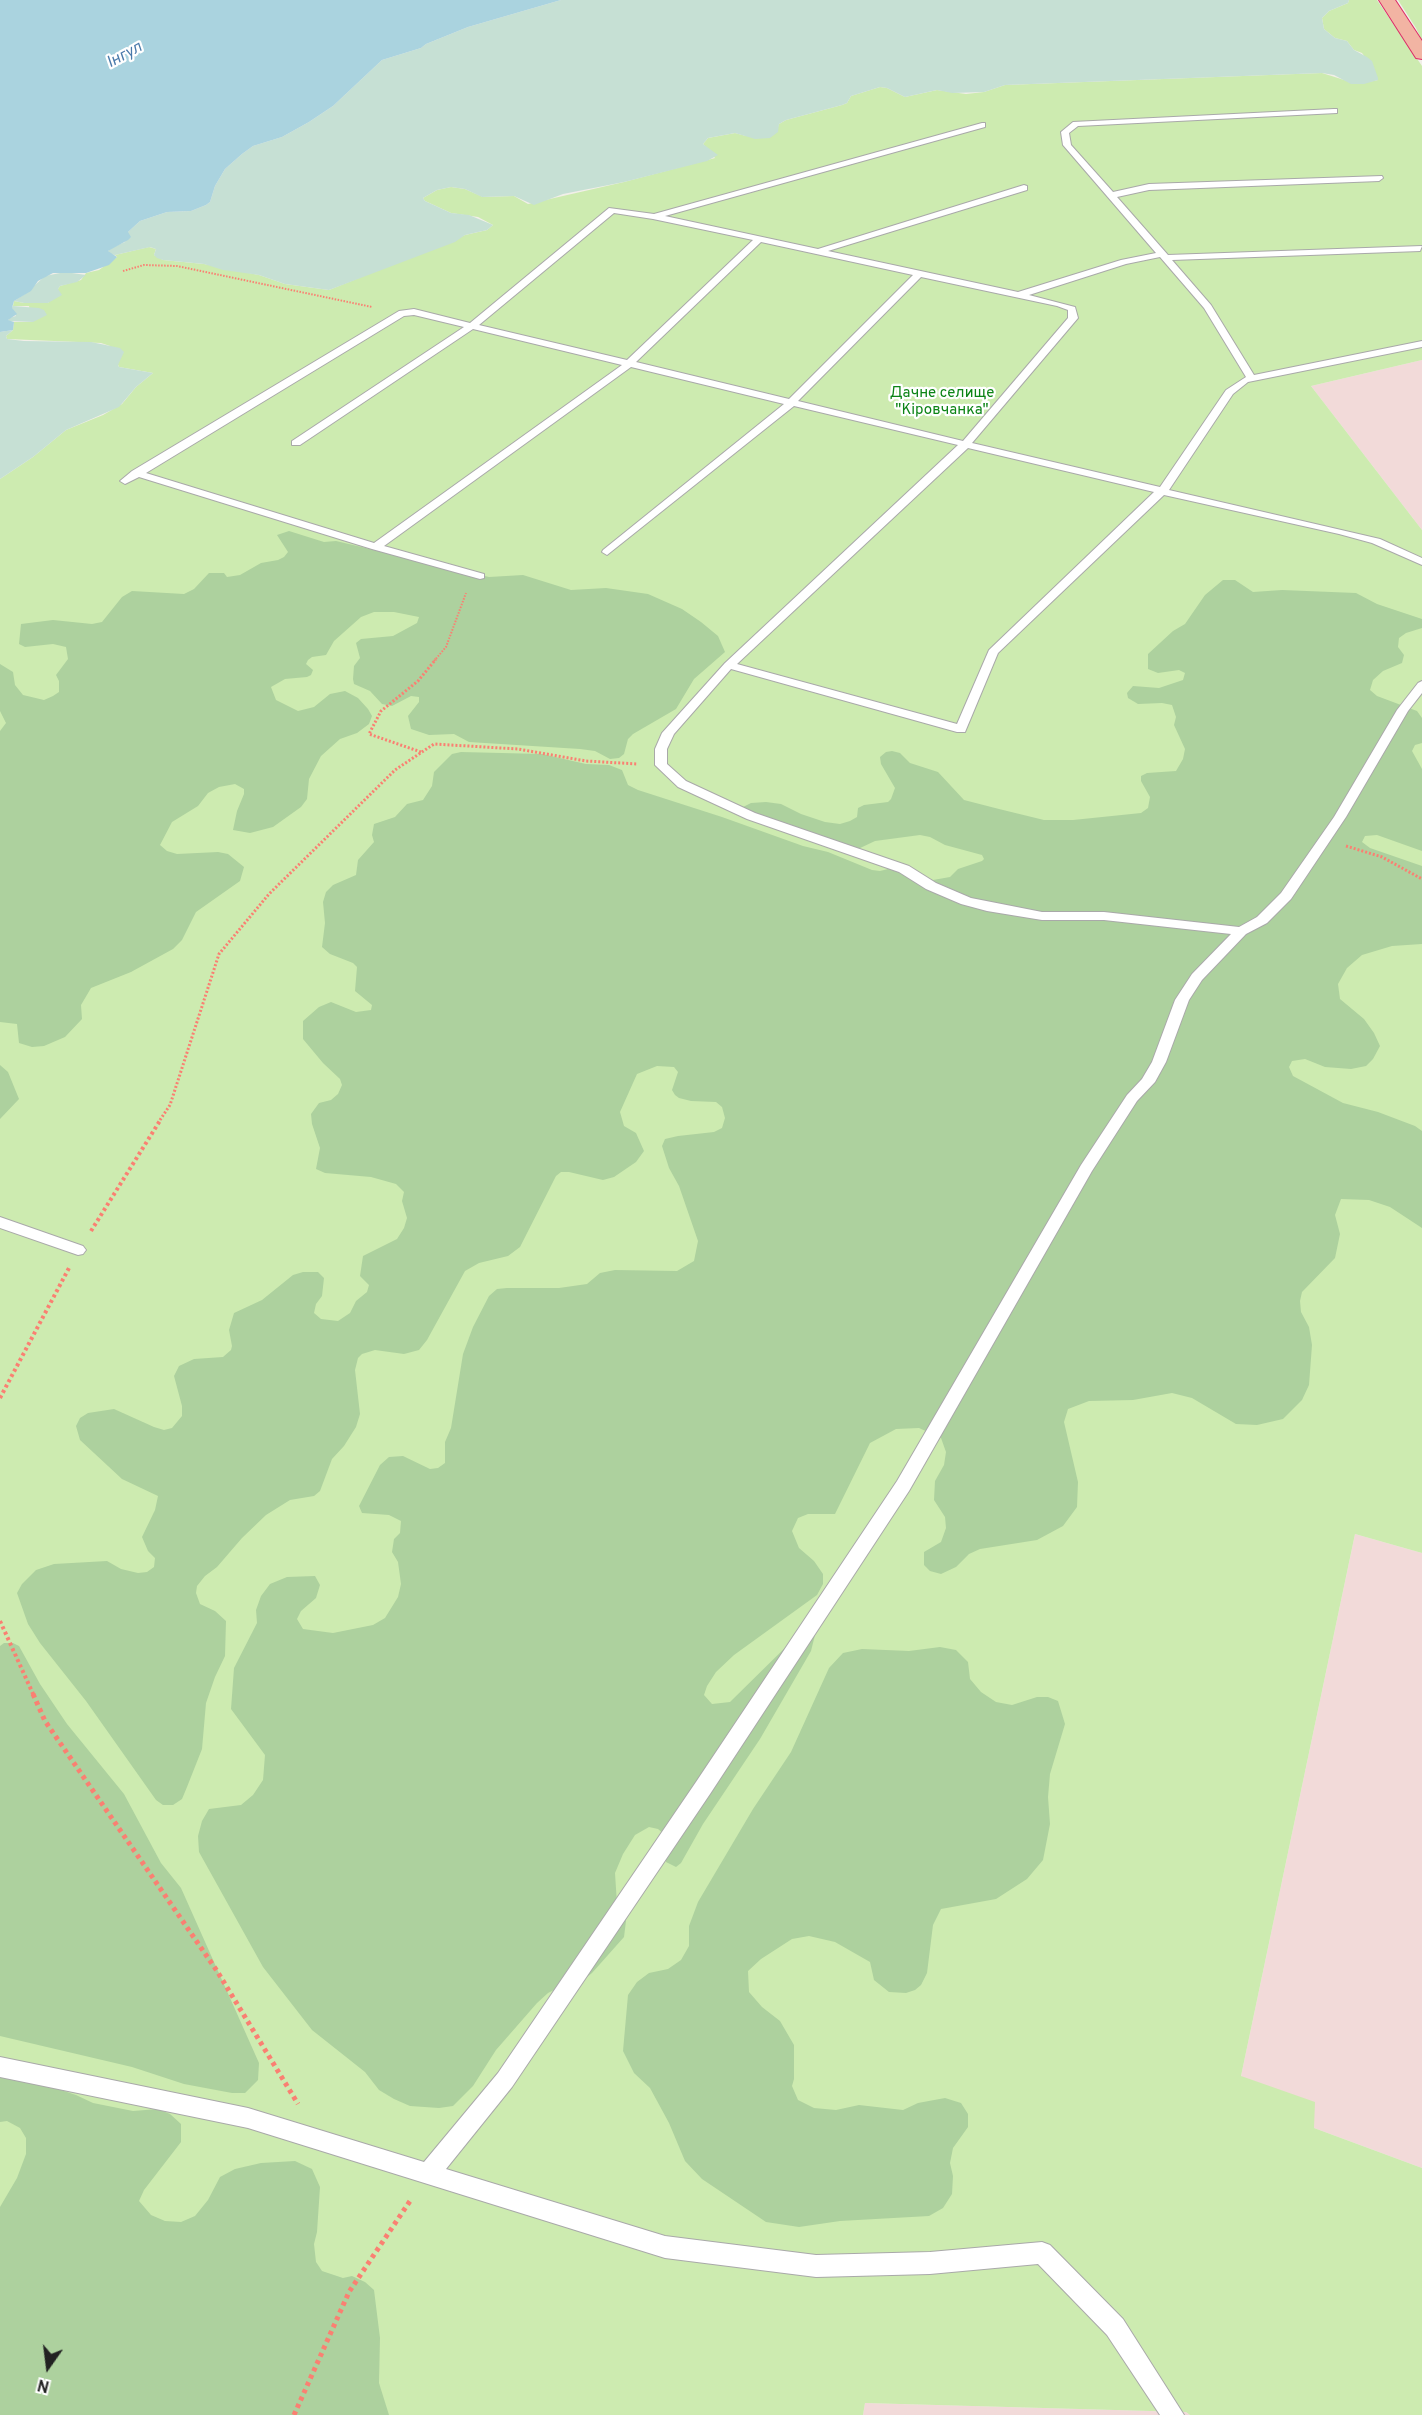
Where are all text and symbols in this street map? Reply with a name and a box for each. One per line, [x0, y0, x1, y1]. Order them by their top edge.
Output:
water label: Інгул [104, 39, 146, 73]
park label: Дачне селище "Кіровчанка" [890, 385, 994, 420]
north arrow [18, 2337, 78, 2397]
text: N [36, 2373, 52, 2396]

